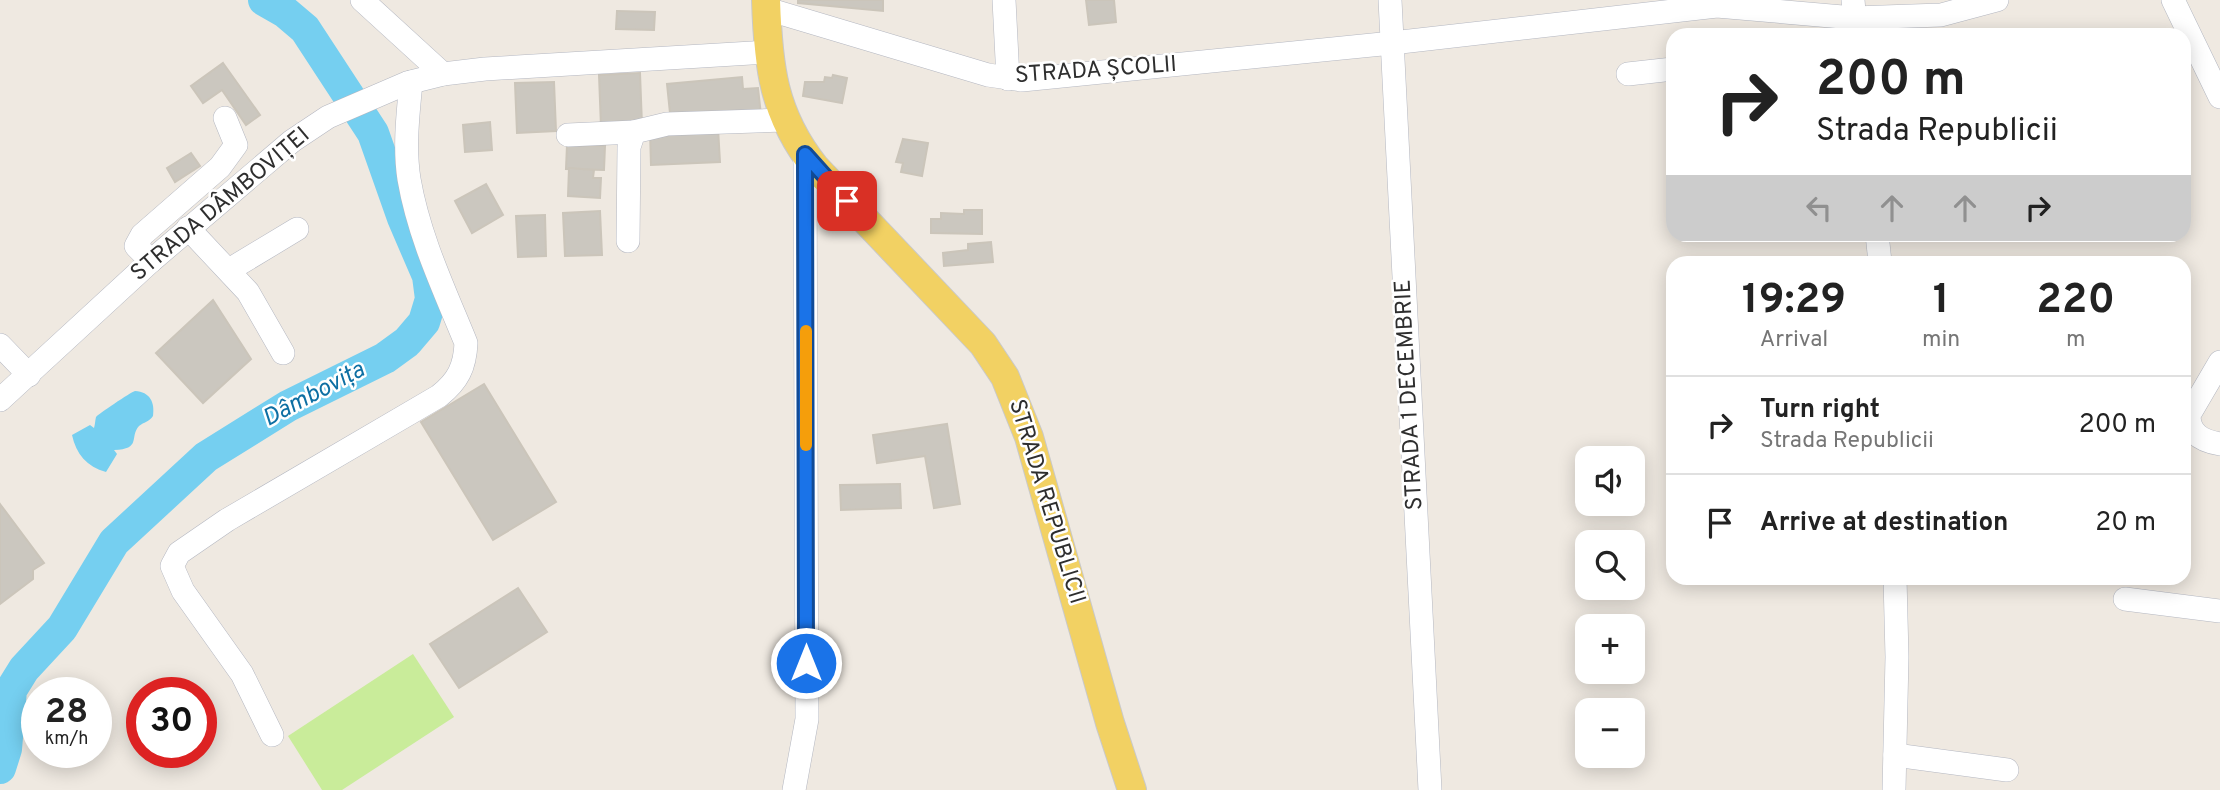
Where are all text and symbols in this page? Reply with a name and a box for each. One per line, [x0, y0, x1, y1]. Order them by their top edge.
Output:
street label: STRADA ȘCOLII [1014, 51, 1178, 91]
text: 200 m [1816, 51, 1966, 113]
icon: right [1701, 56, 1792, 147]
text: Strada Republicii [1816, 112, 2058, 152]
street label: STRADA DÂMBOVIȚEI [125, 121, 317, 288]
pin [817, 171, 877, 231]
icon: arrive [828, 182, 866, 220]
icon: left [1800, 189, 1838, 227]
icon: ahead [1873, 189, 1911, 227]
icon: ahead [1946, 189, 1984, 227]
icon: right [2019, 189, 2057, 227]
text: 19:29 [1742, 275, 1846, 328]
text: 1 [1933, 275, 1950, 328]
text: 220 [2036, 275, 2115, 328]
street label: STRADA 1 DECEMBRIE [1389, 279, 1431, 511]
text: Arrival [1760, 326, 1828, 355]
text: min [1922, 326, 1960, 355]
text: m [2066, 326, 2085, 355]
water label: Dâmbovița [258, 355, 371, 434]
text: Turn right [1760, 394, 1880, 427]
street label: STRADA REPUBLICII [1001, 396, 1091, 608]
icon: right [1701, 406, 1739, 444]
text: 200 m [2079, 409, 2156, 442]
text: Strada Republicii [1760, 427, 1934, 456]
map controls [1575, 446, 1645, 768]
button: sound [1575, 446, 1645, 516]
icon: arrive [1701, 504, 1739, 542]
text: Arrive at destination [1760, 507, 2008, 540]
text: 20 m [2095, 507, 2156, 540]
button: search [1575, 530, 1645, 600]
button: + [1575, 614, 1645, 684]
position arrow [769, 626, 843, 700]
speed limit sign: 30 [126, 677, 217, 768]
text: 28 [45, 691, 88, 735]
button: − [1575, 698, 1645, 768]
text: km/h [45, 728, 88, 751]

